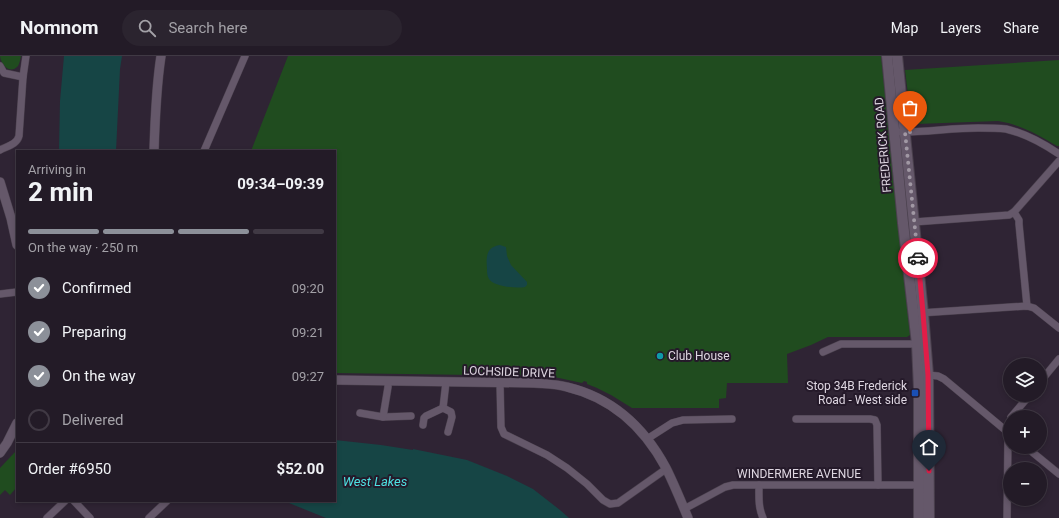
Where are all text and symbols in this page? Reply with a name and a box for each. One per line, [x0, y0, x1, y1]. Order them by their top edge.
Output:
search box [122, 10, 402, 46]
text: Nomnom [20, 16, 98, 39]
icon: search [136, 17, 158, 39]
text: Search here [168, 19, 247, 37]
text: Map [891, 20, 918, 36]
text: Layers [940, 20, 981, 36]
text: Share [1003, 20, 1039, 36]
pin [893, 91, 927, 132]
street label: FREDERICK ROAD [872, 97, 894, 193]
icon: bag [899, 97, 921, 119]
text: Arriving in [28, 162, 86, 177]
text: 09:34–09:39 [237, 175, 324, 193]
text: 2 min [28, 177, 93, 207]
courier [898, 238, 938, 278]
text: On the way · 250 m [28, 240, 138, 255]
icon: car [907, 247, 929, 269]
icon: check [28, 277, 50, 299]
text: Confirmed [62, 279, 132, 297]
text: 09:20 [292, 281, 324, 296]
icon: check [28, 321, 50, 343]
text: Preparing [62, 323, 126, 341]
text: 09:21 [292, 325, 324, 340]
place label: Club House [668, 349, 730, 363]
marker: Club House [655, 351, 665, 361]
map controls [1003, 358, 1047, 506]
button: layers [1003, 358, 1047, 402]
street label: LOCHSIDE DRIVE [463, 363, 555, 381]
icon: check [28, 365, 50, 387]
text: On the way [62, 367, 136, 385]
text: 09:27 [292, 369, 324, 384]
place label: Stop 34B Frederick Road - West side [806, 379, 908, 407]
marker: Stop 34B Frederick Road - West side [910, 388, 920, 398]
button: + [1003, 410, 1047, 454]
text: Delivered [62, 411, 124, 429]
pin [912, 430, 946, 471]
icon: home [918, 436, 940, 458]
text: Order #6950 [28, 460, 111, 478]
text: $52.00 [277, 460, 324, 478]
button: − [1003, 462, 1047, 506]
street label: WINDERMERE AVENUE [737, 467, 861, 481]
water label: West Lakes [343, 474, 408, 489]

